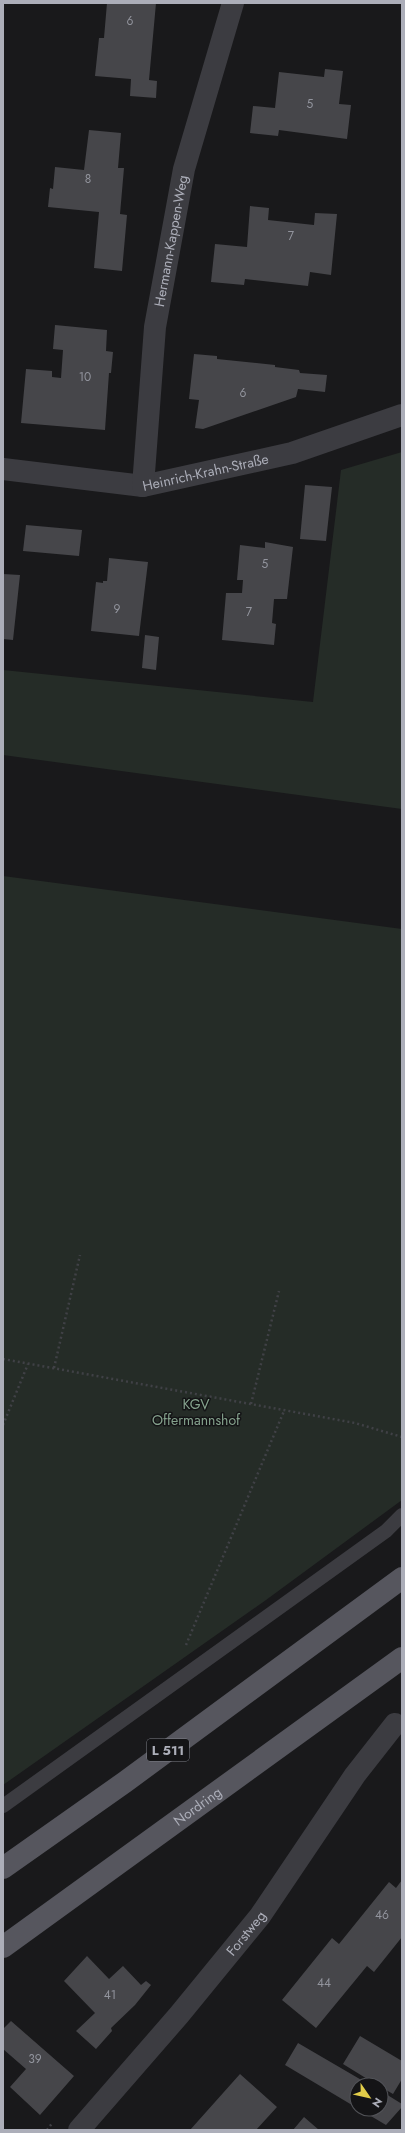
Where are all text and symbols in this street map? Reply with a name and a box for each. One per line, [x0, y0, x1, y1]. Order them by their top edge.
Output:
house number: 6 [127, 12, 134, 30]
house number: 5 [307, 95, 314, 113]
house number: 8 [85, 170, 91, 188]
street label: Hermann-Kappen-Weg [149, 173, 193, 308]
house number: 7 [288, 227, 295, 245]
house number: 10 [79, 368, 91, 386]
house number: 6 [240, 384, 247, 402]
street label: Heinrich-Krahn-Straße [141, 449, 270, 496]
house number: 5 [262, 555, 269, 573]
house number: 9 [114, 600, 121, 618]
house number: 7 [246, 603, 253, 621]
park label: KGV Offermannshof [152, 1394, 241, 1430]
road number: L 511 [147, 1739, 189, 1761]
street label: Nordring [169, 1782, 226, 1830]
house number: 46 [375, 1906, 389, 1924]
street label: Forstweg [221, 1907, 271, 1960]
house number: 44 [317, 1974, 331, 1992]
house number: 41 [104, 1986, 116, 2004]
house number: 39 [28, 2050, 42, 2068]
north arrow [349, 2077, 389, 2117]
text: N [368, 2094, 386, 2111]

